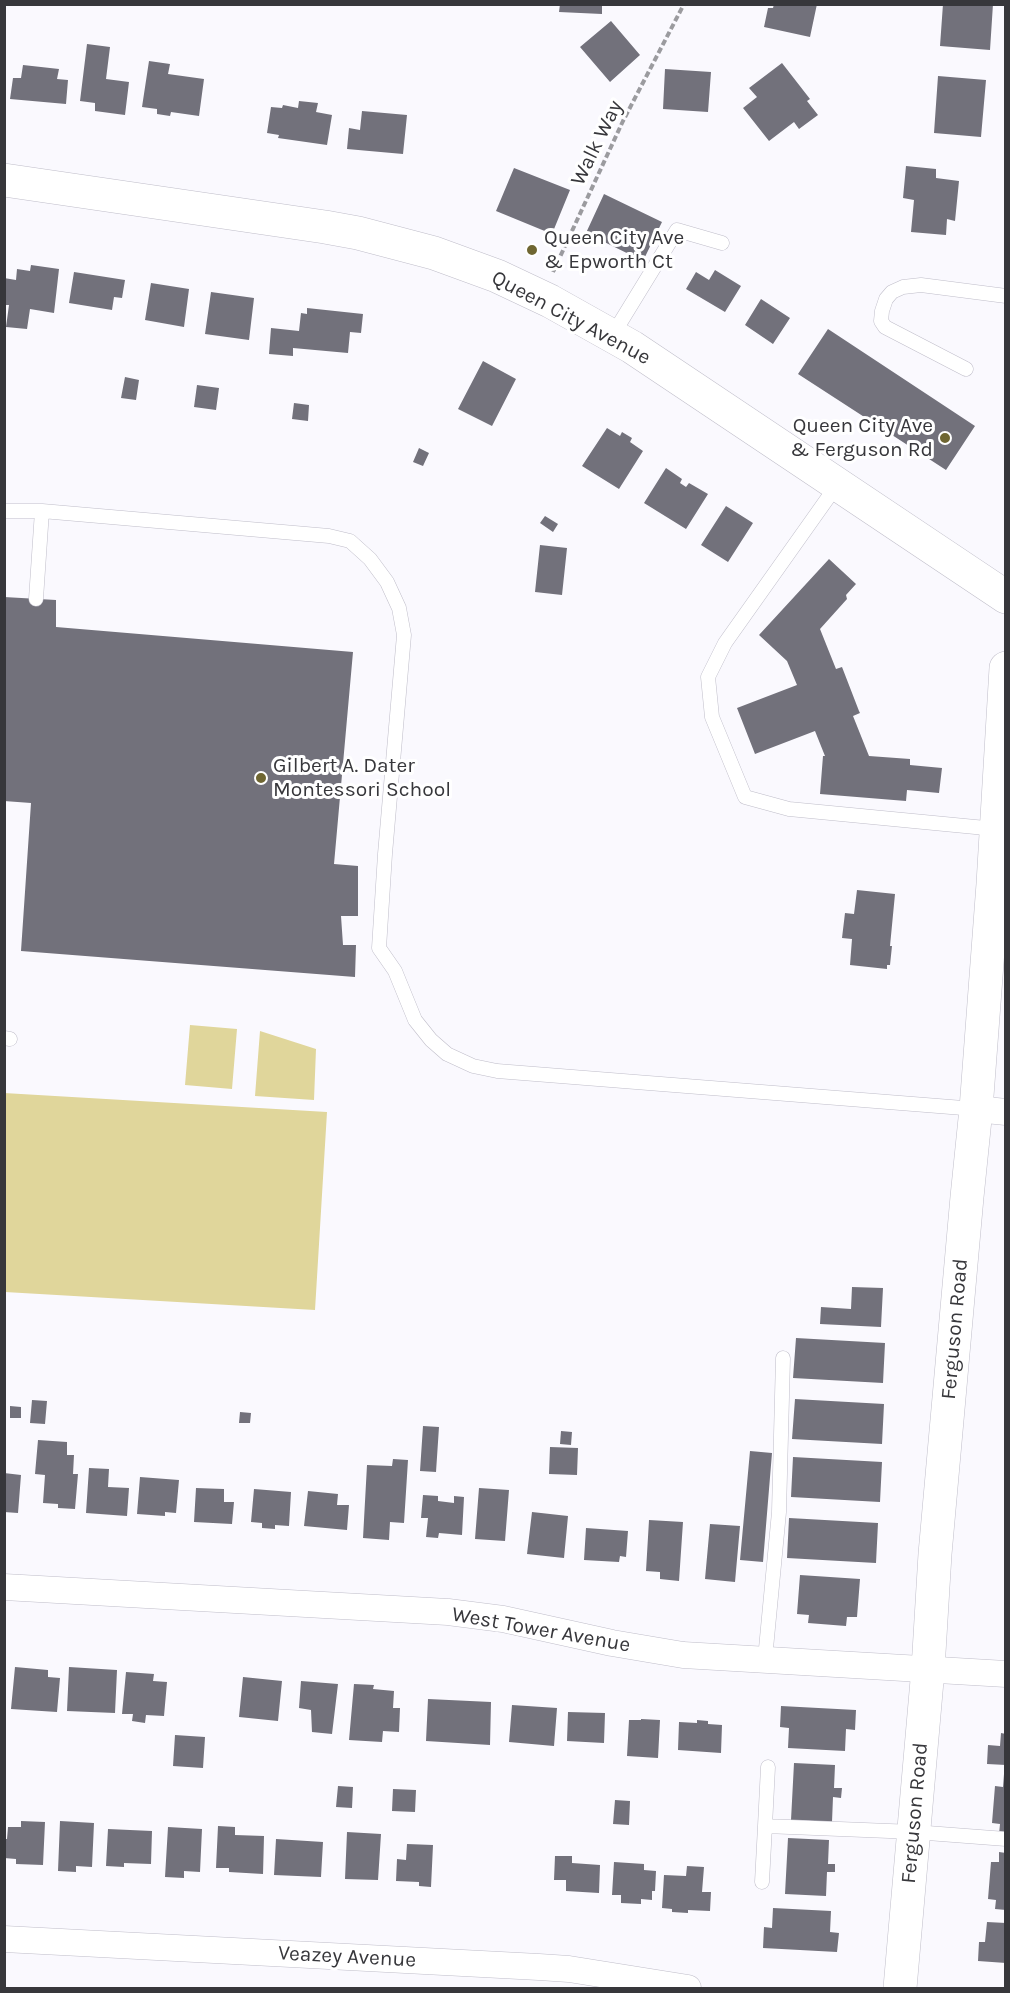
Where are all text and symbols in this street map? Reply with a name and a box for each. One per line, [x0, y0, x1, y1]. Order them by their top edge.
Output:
street label: Walk Way [566, 96, 628, 190]
place label: Queen City Ave & Epworth Ct [544, 225, 684, 275]
marker: Queen City Ave & Epworth Ct [525, 243, 539, 257]
street label: Queen City Avenue [487, 265, 655, 371]
place label: Queen City Ave & Ferguson Rd [790, 413, 933, 463]
marker: Queen City Ave & Ferguson Rd [938, 431, 952, 445]
place label: Gilbert A. Dater Montessori School [273, 753, 451, 803]
marker: Gilbert A. Dater Montessori School [254, 771, 268, 785]
street label: Ferguson Road [936, 1257, 974, 1401]
street label: West Tower Avenue [450, 1602, 632, 1658]
street label: Ferguson Road [896, 1741, 934, 1885]
street label: Veazey Avenue [277, 1941, 417, 1973]

